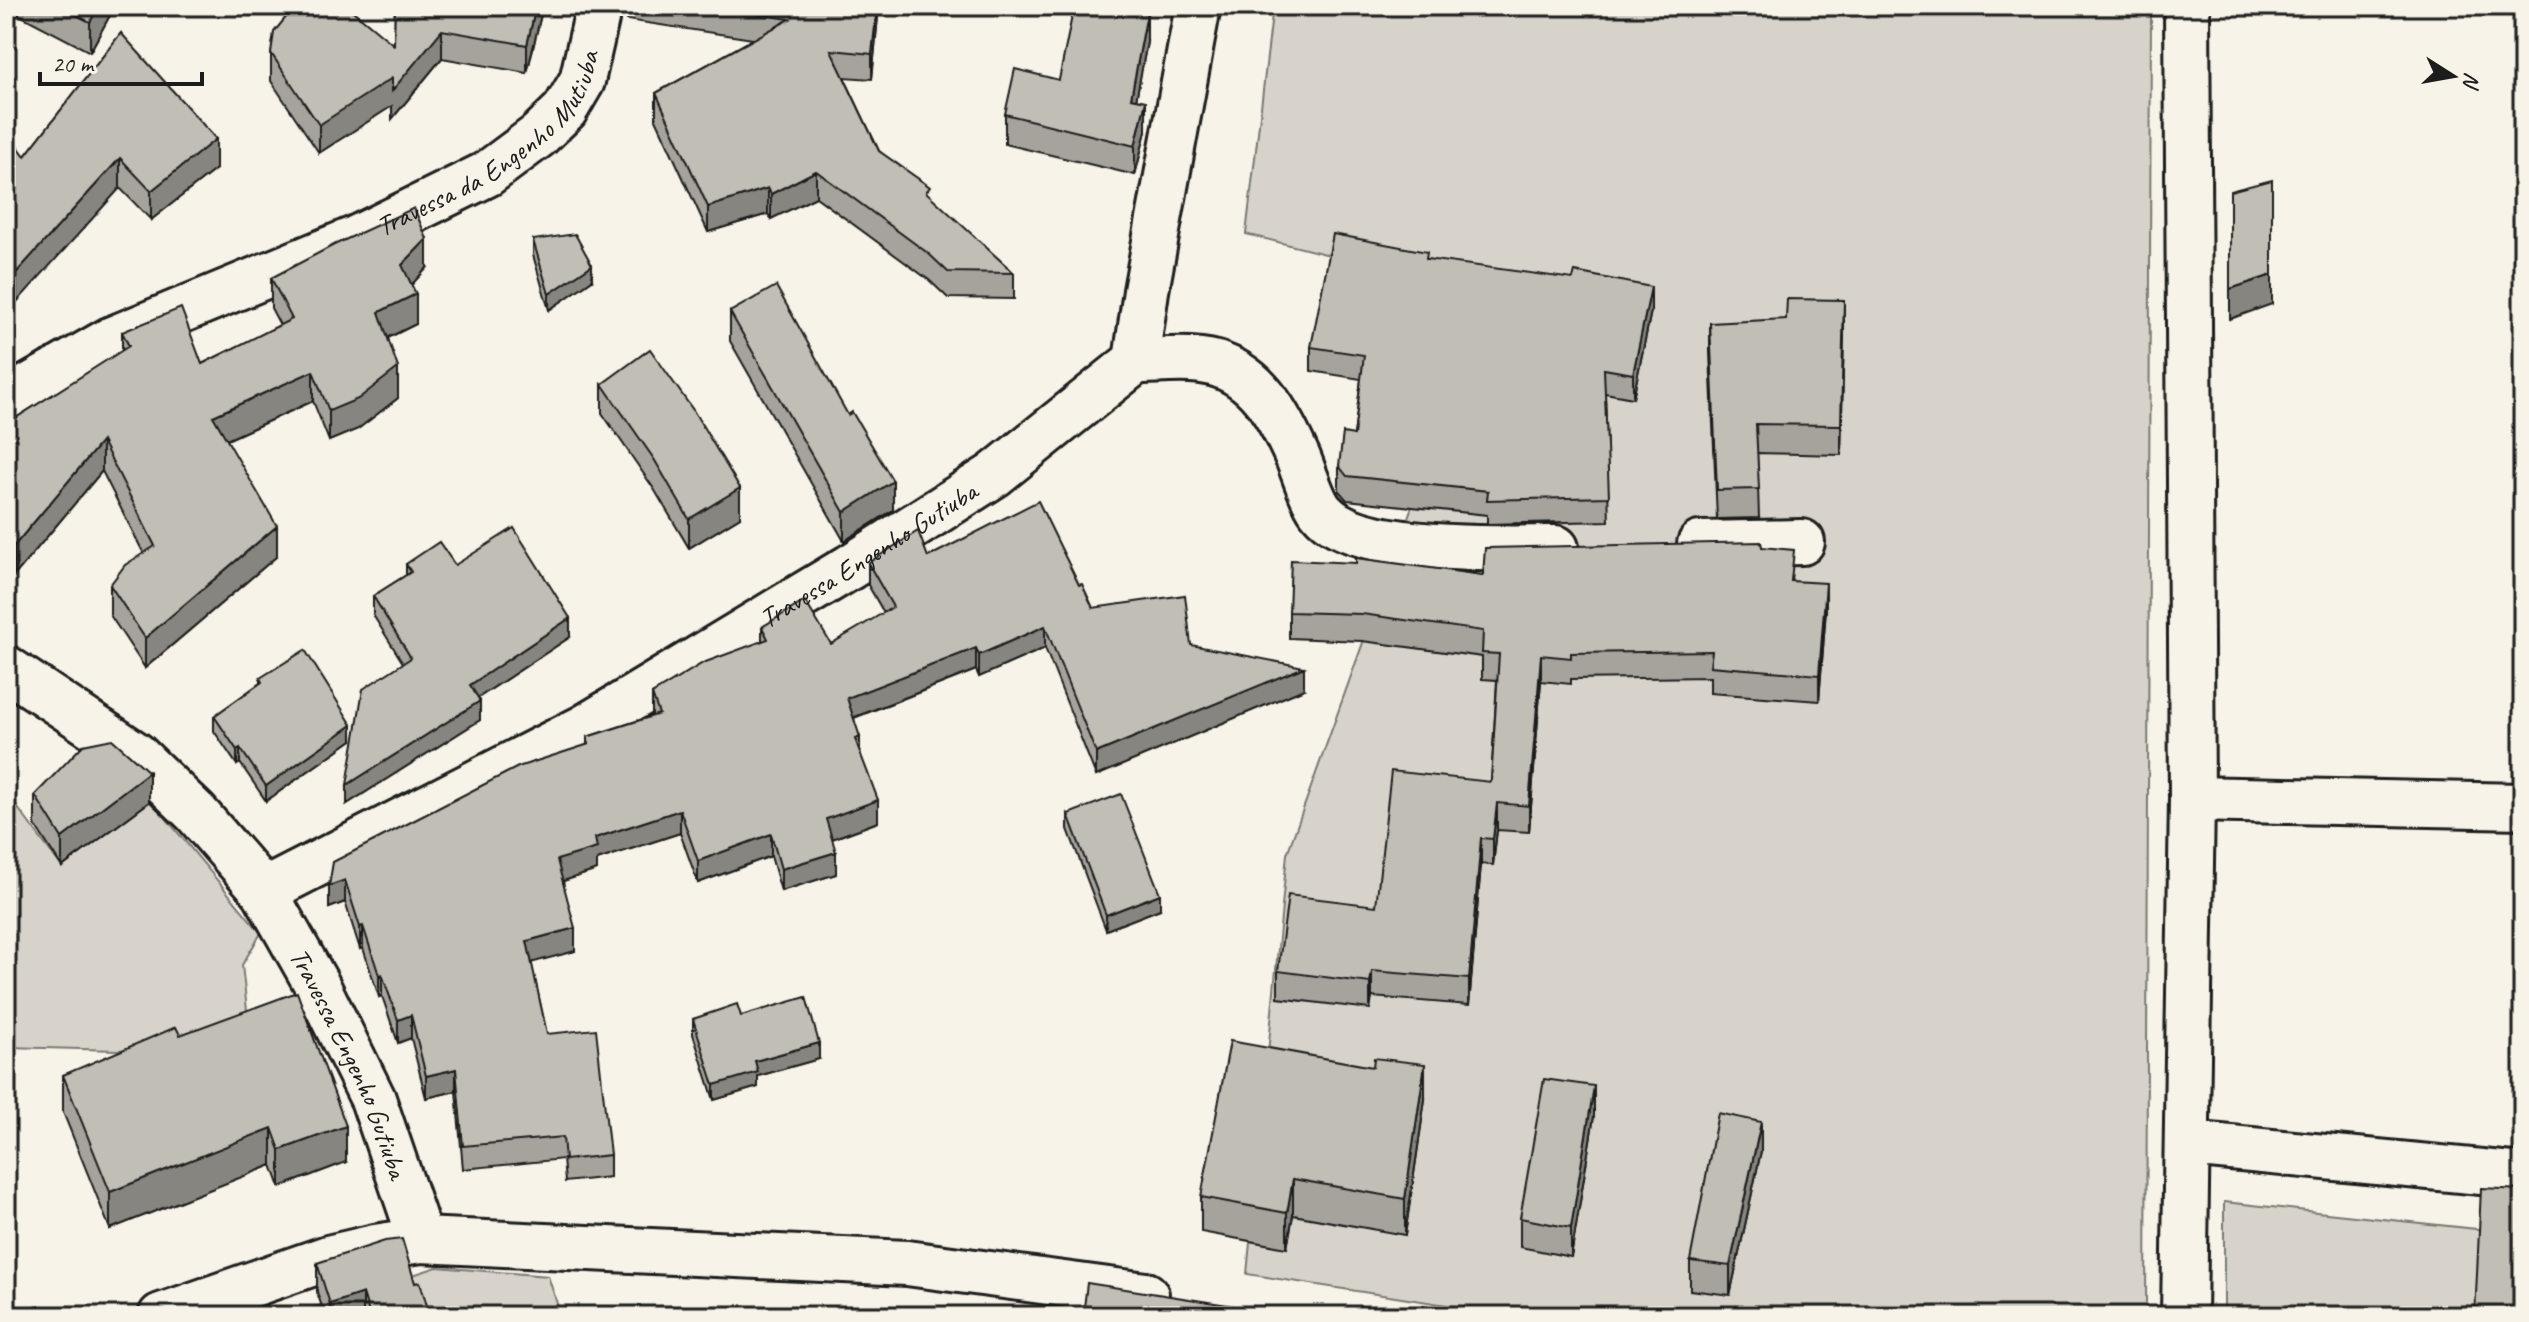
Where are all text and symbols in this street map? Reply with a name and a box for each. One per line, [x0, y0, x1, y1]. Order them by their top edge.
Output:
scale bar [40, 36, 202, 86]
north arrow [2413, 36, 2493, 116]
street label: Travessa da Engenho Mutiuba [370, 46, 606, 243]
text: 20 m [52, 49, 95, 79]
text: N [2456, 70, 2487, 92]
street label: Travessa Engenho Gutiuba [753, 472, 985, 635]
street label: Travessa Engenho Gutiuba [282, 941, 417, 1185]

